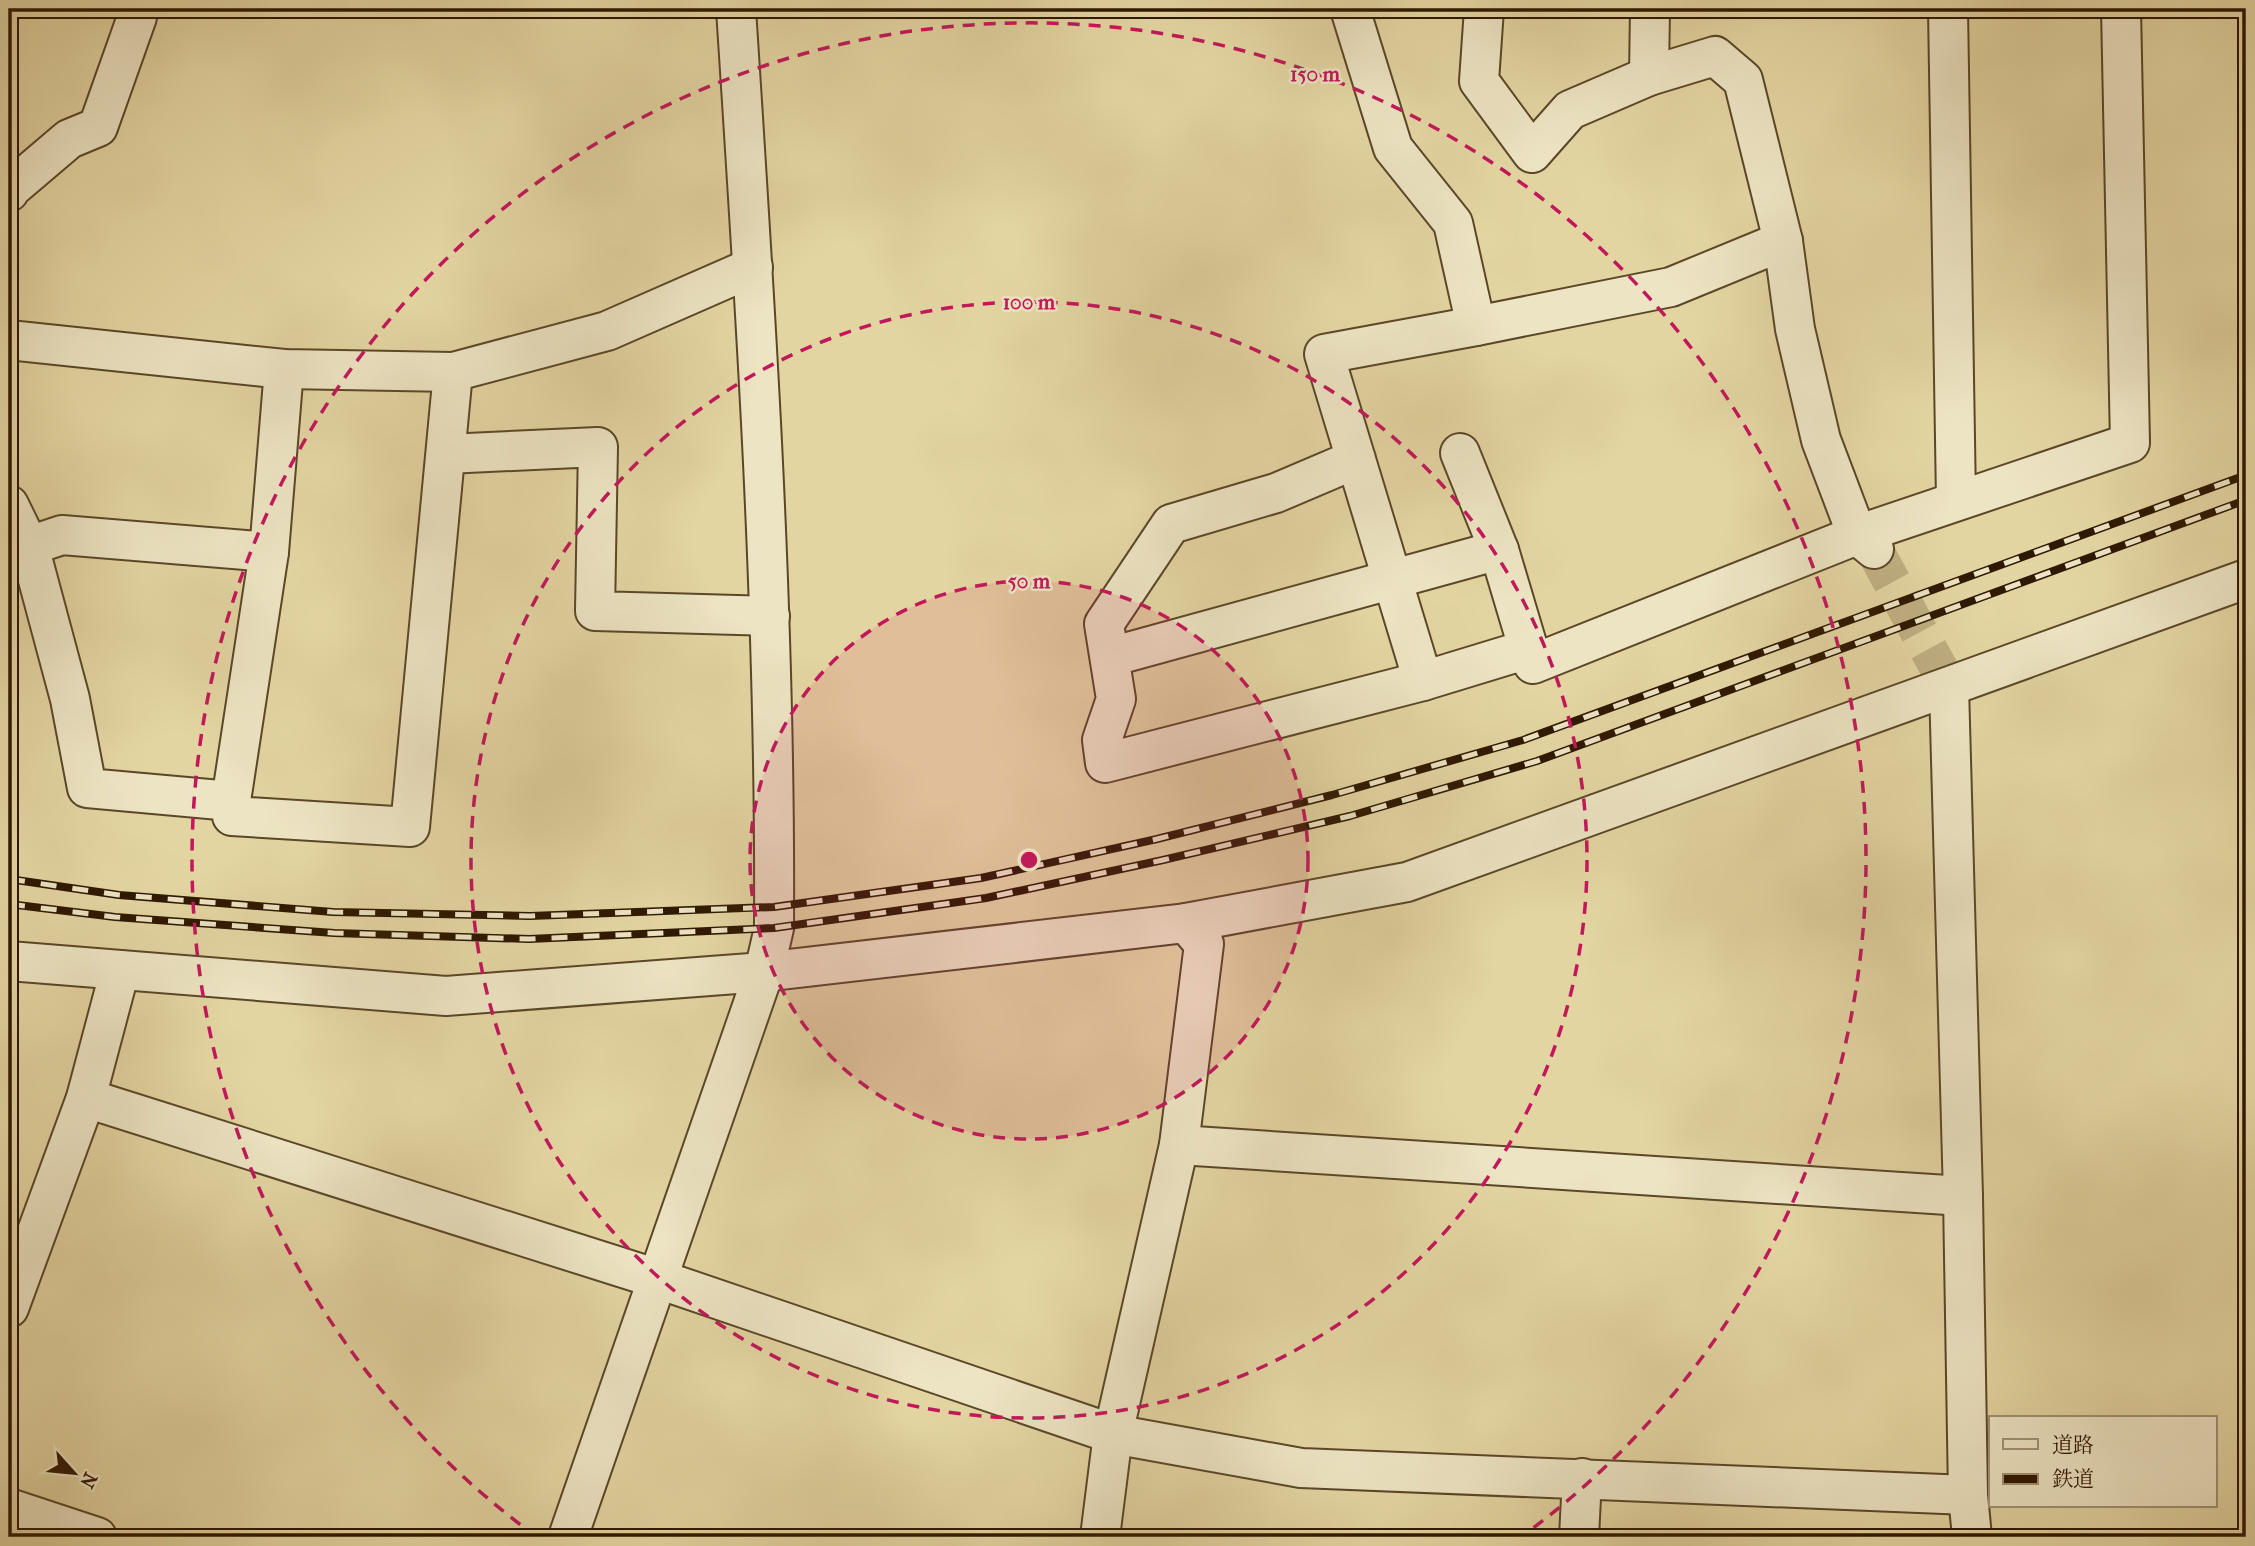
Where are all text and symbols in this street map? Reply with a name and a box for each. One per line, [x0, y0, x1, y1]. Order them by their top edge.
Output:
text: 150 m [1290, 62, 1341, 86]
text: 100 m [1003, 290, 1056, 314]
text: 50 m [1008, 569, 1051, 593]
centre of rings [1017, 848, 1041, 872]
legend [1989, 1416, 2216, 1508]
text: 道路 [2052, 1433, 2094, 1457]
north arrow [38, 1438, 108, 1508]
text: 鉄道 [2052, 1467, 2094, 1491]
text: N [75, 1469, 101, 1492]

